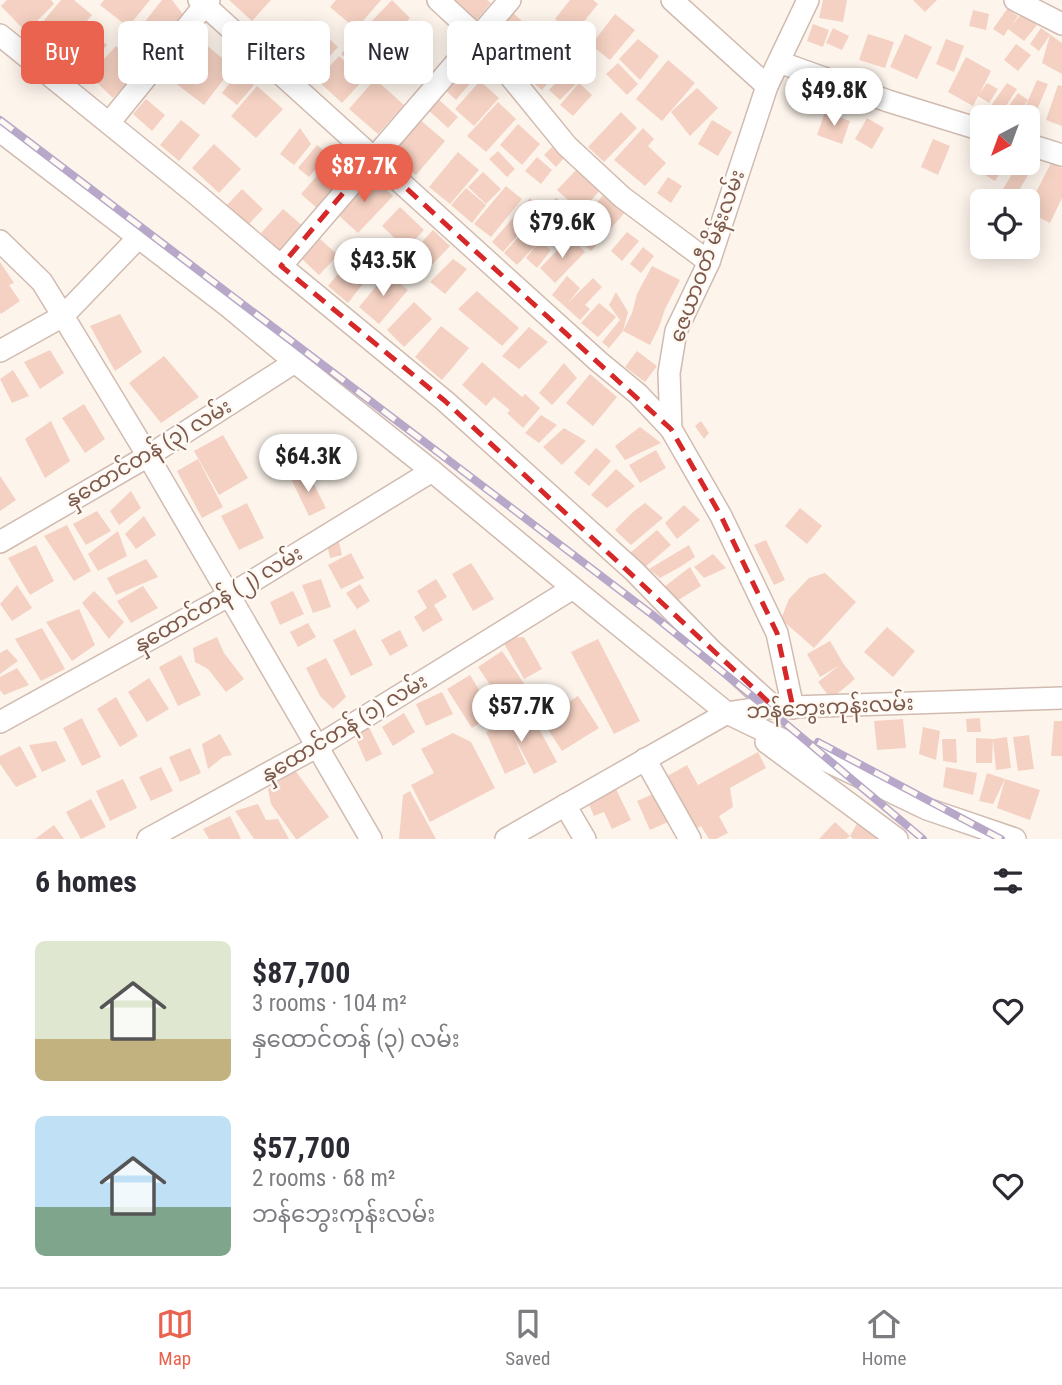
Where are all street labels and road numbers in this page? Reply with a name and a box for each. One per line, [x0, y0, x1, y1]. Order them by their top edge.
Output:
street label: ဇေယာဝတီ မိန်းလမ်း [661, 165, 754, 347]
street label: နှထောင်တန် (၃) လမ်း [58, 390, 238, 516]
street label: နှထောင်တန် (၂) လမ်း [127, 537, 309, 661]
street label: နှထောင်တန် (၁) လမ်း [254, 665, 434, 791]
street label: ဘန်ဘွေးကုန်းလမ်း [746, 687, 914, 728]

